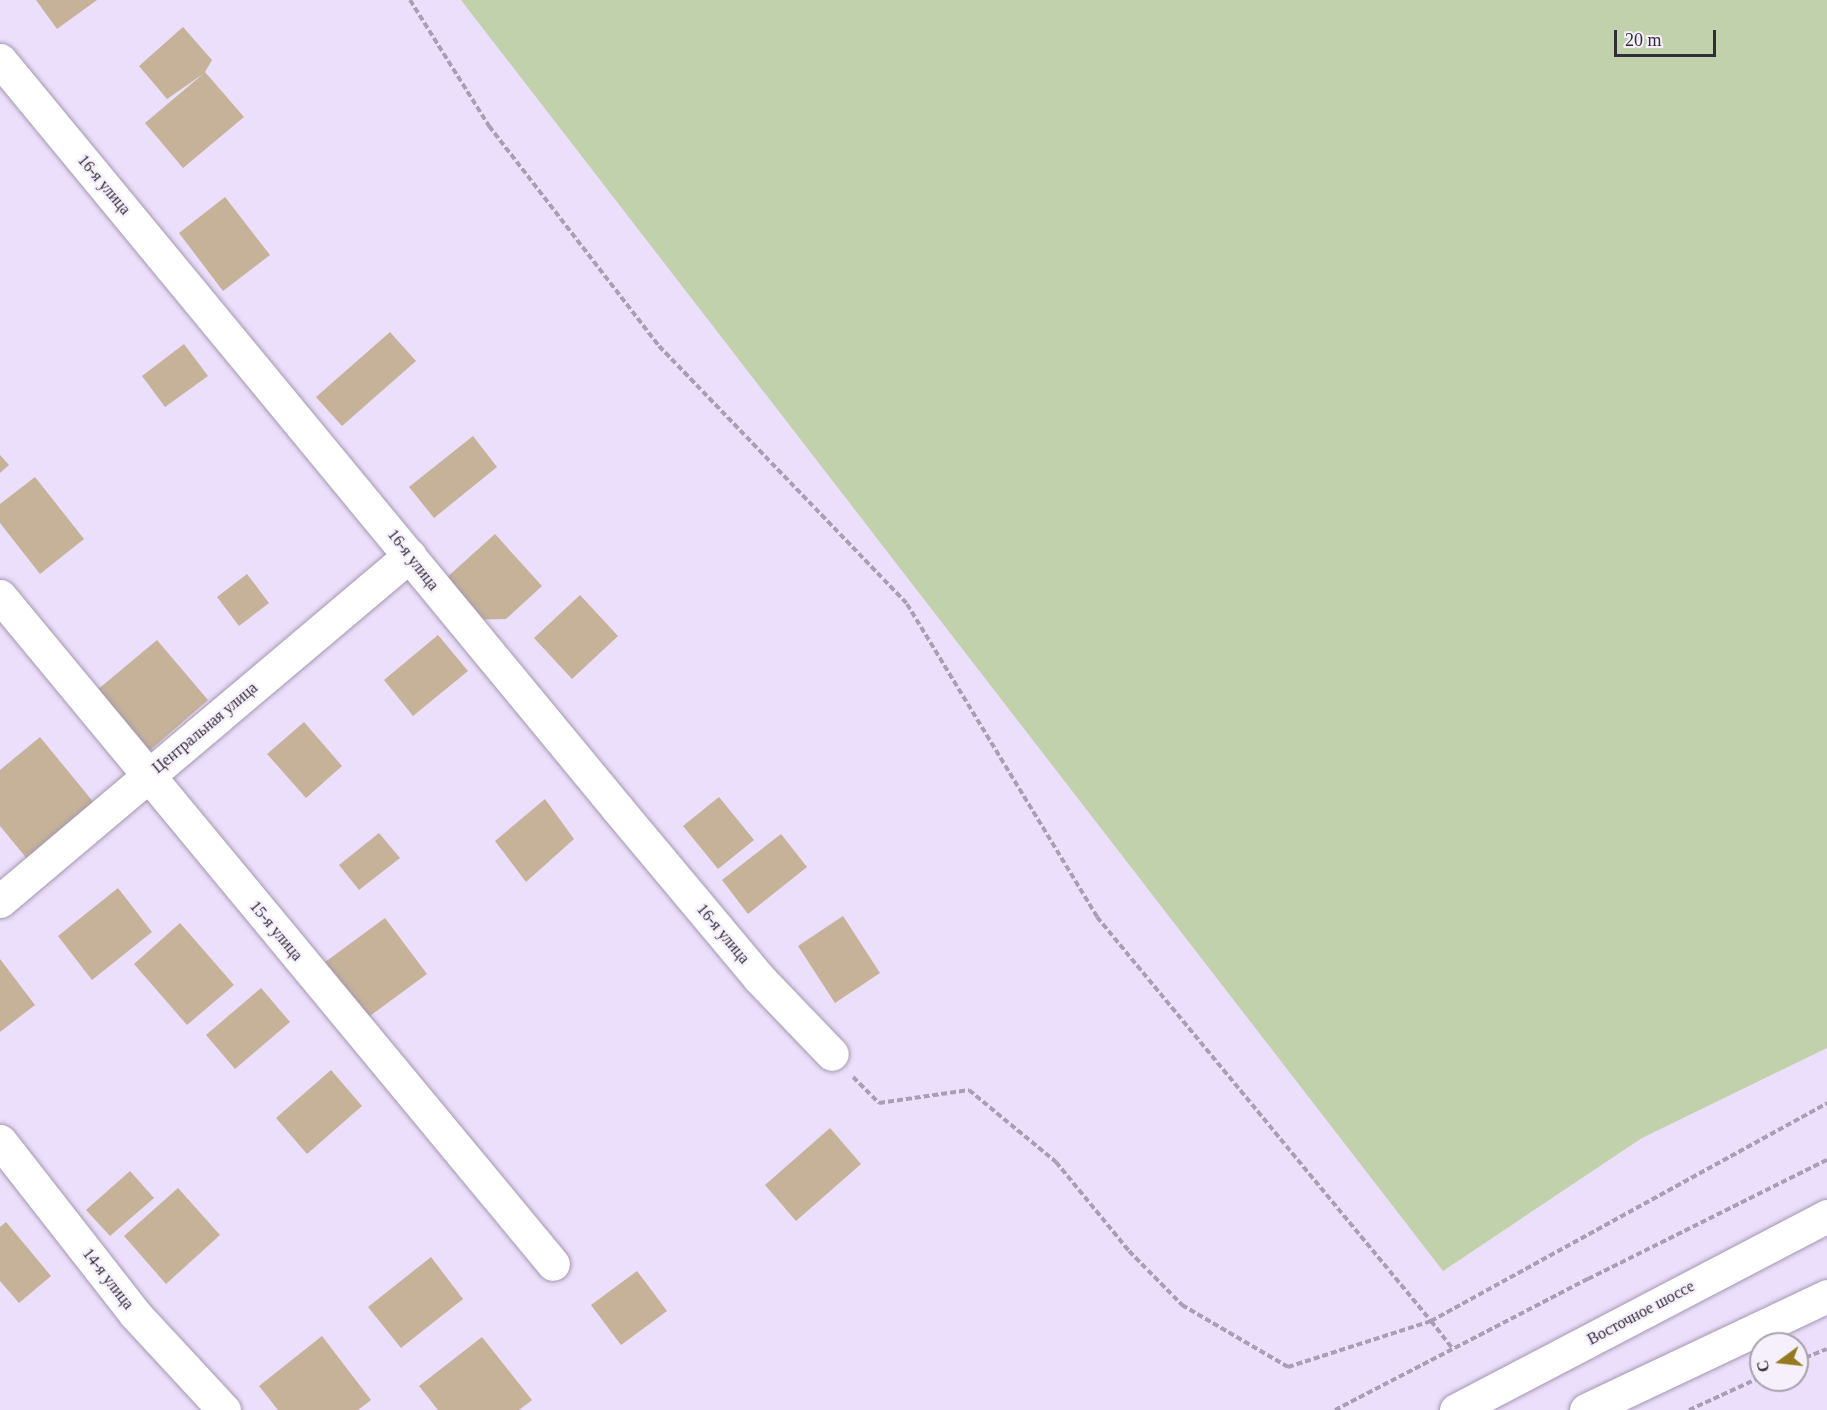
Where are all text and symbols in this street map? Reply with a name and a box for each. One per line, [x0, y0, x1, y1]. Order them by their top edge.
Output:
scale bar [1617, 18, 1719, 56]
text: 20 m [1625, 30, 1662, 50]
street label: 16-я улица [73, 151, 135, 219]
street label: 16-я улица [383, 526, 443, 594]
street label: Центральная улица [148, 678, 262, 778]
street label: 15-я улица [245, 897, 307, 965]
street label: 16-я улица [692, 900, 754, 968]
street label: 14-я улица [78, 1245, 138, 1313]
street label: Восточное шоссе [1584, 1277, 1698, 1349]
north arrow [1749, 1332, 1809, 1392]
text: С [1753, 1358, 1773, 1374]

